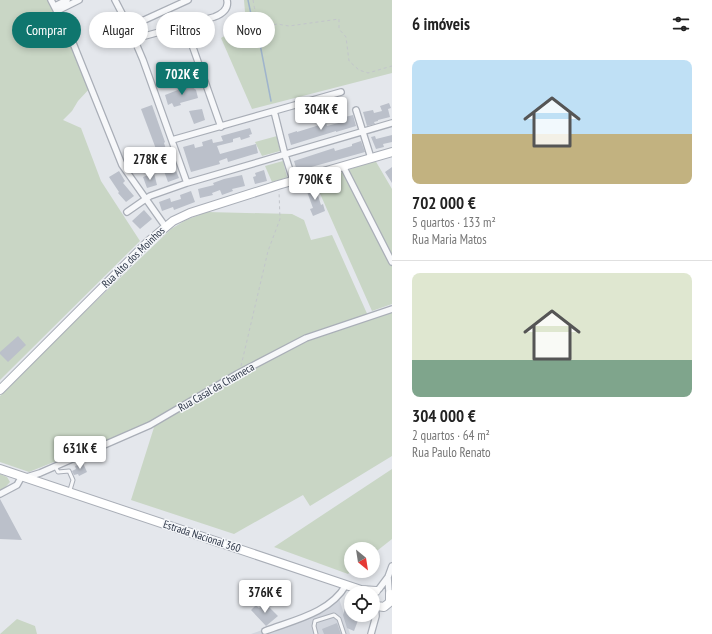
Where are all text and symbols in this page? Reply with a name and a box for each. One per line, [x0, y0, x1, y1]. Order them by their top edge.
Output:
chip: Comprar [12, 12, 81, 48]
chip: Alugar [89, 12, 148, 48]
chip: Filtros [156, 12, 215, 48]
chip: Novo [223, 12, 275, 48]
text: 6 imóveis [412, 13, 470, 35]
icon: filters [670, 13, 692, 35]
pin: 702K € [149, 62, 215, 96]
text: 702K € [165, 66, 199, 83]
icon: home [516, 86, 588, 158]
pin: 304K € [288, 97, 354, 131]
text: 304K € [304, 101, 338, 118]
pin: 278K € [117, 147, 183, 181]
text: 278K € [133, 151, 167, 168]
pin: 790K € [282, 167, 348, 201]
text: 790K € [298, 171, 332, 188]
text: 702 000 € [412, 192, 476, 214]
text: 5 quartos · 133 m² [412, 214, 496, 231]
street label: Rua Alto dos Moinhos [99, 223, 168, 291]
text: Rua Maria Matos [412, 231, 487, 248]
icon: home [516, 299, 588, 371]
street label: Rua Casal da Charneca [175, 360, 257, 414]
text: 304 000 € [412, 405, 476, 427]
text: 2 quartos · 64 m² [412, 427, 490, 444]
pin: 631K € [47, 436, 113, 470]
text: 631K € [63, 440, 97, 457]
text: Rua Paulo Renato [412, 444, 491, 461]
street label: Estrada Nacional 360 [161, 517, 243, 555]
north arrow [344, 542, 380, 578]
map controls [344, 542, 380, 622]
pin: 376K € [232, 580, 298, 614]
text: 376K € [248, 584, 282, 601]
button: locate [344, 586, 380, 622]

